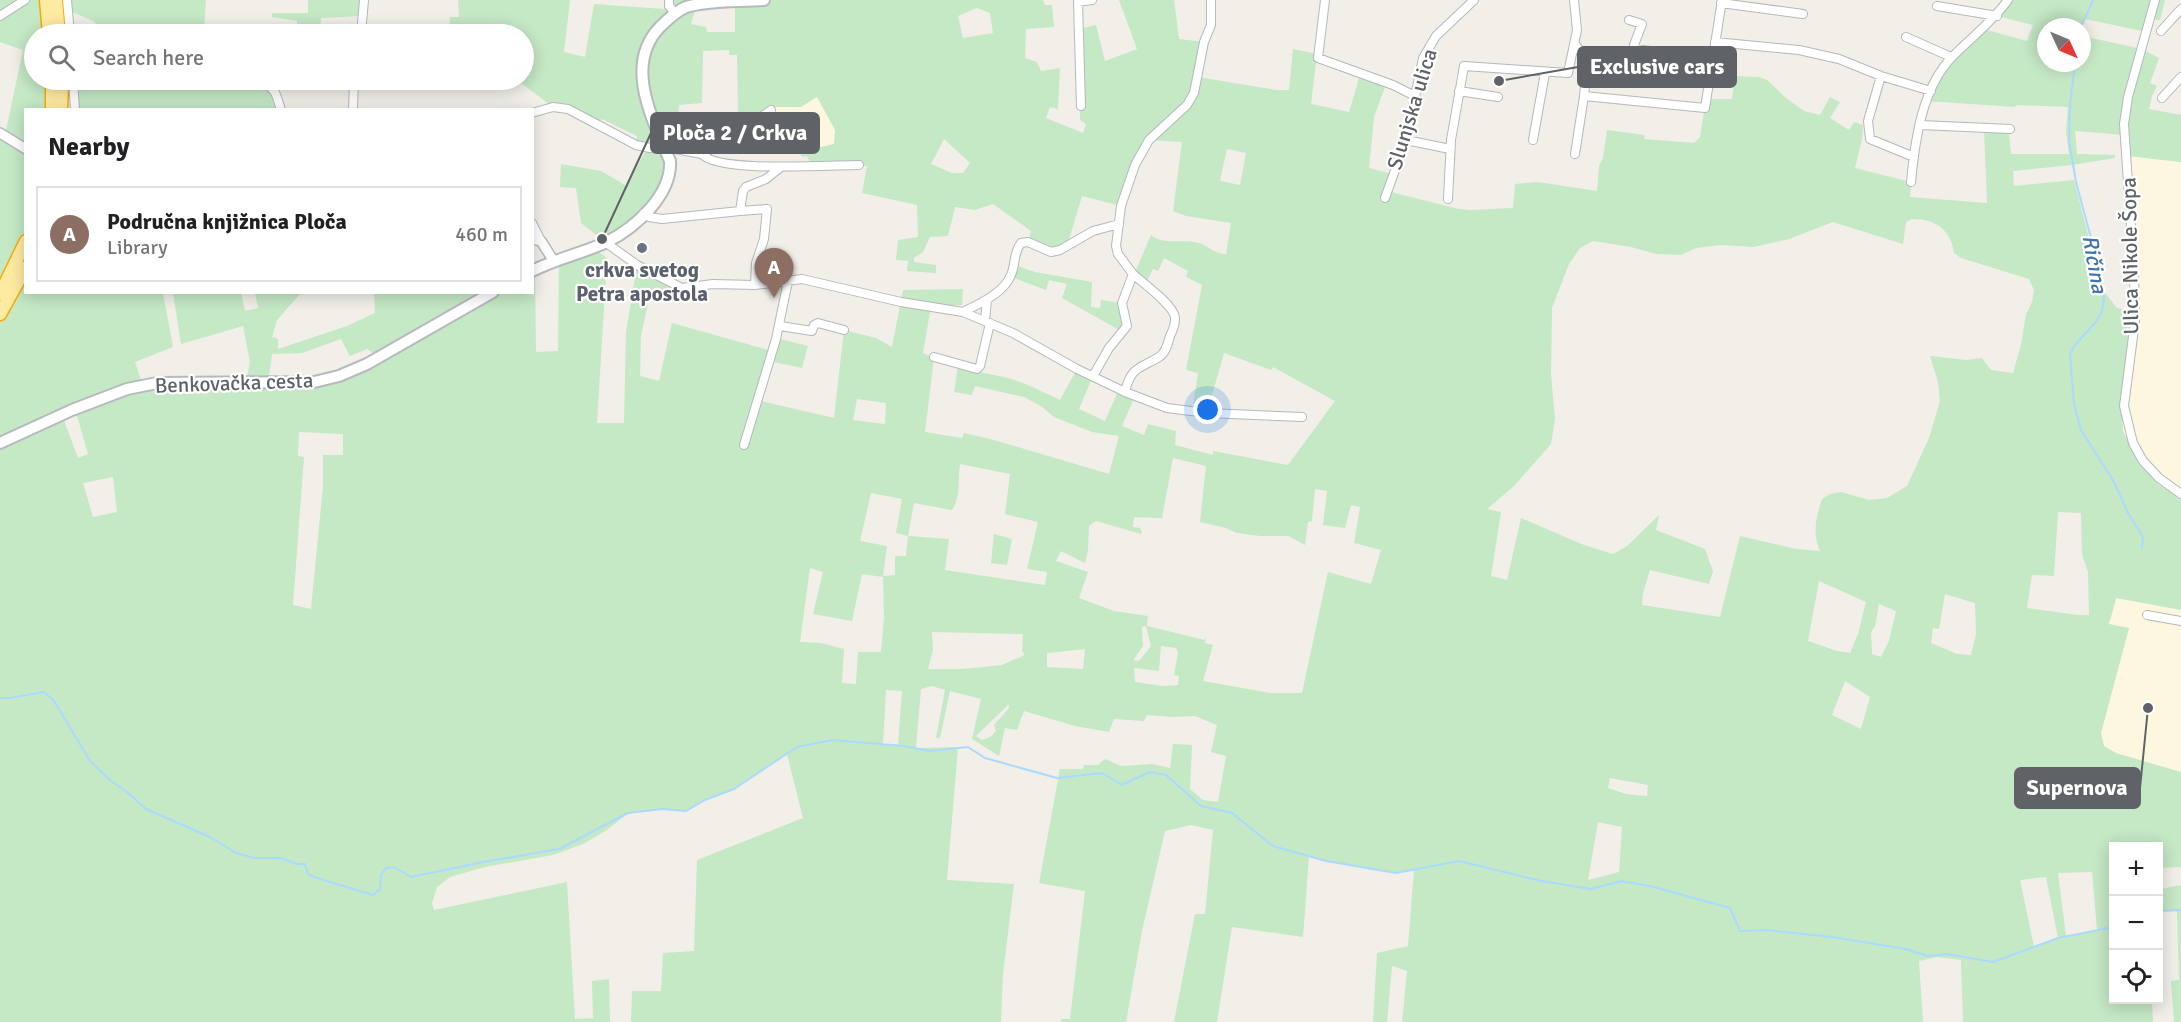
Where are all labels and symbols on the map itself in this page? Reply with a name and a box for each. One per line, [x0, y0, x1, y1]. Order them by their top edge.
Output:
north arrow [2037, 18, 2091, 72]
street label: Slunjska ulica [1381, 45, 1443, 173]
callout: Exclusive cars [1578, 47, 1736, 87]
text: Exclusive cars [1590, 53, 1725, 80]
callout: Ploča 2 / Crkva [651, 113, 819, 153]
text: Ploča 2 / Crkva [663, 119, 807, 146]
street label: Ulica Nikole Šopa [2116, 177, 2144, 335]
water label: Ričina [2077, 233, 2114, 296]
marker: crkva svetog Petra apostola [635, 241, 649, 255]
pin: A [754, 248, 794, 298]
place label: crkva svetog Petra apostola [576, 257, 708, 307]
street label: Benkovačka cesta [154, 367, 314, 399]
your location [1193, 395, 1222, 424]
callout: Supernova [2015, 768, 2140, 808]
text: Supernova [2027, 774, 2127, 801]

